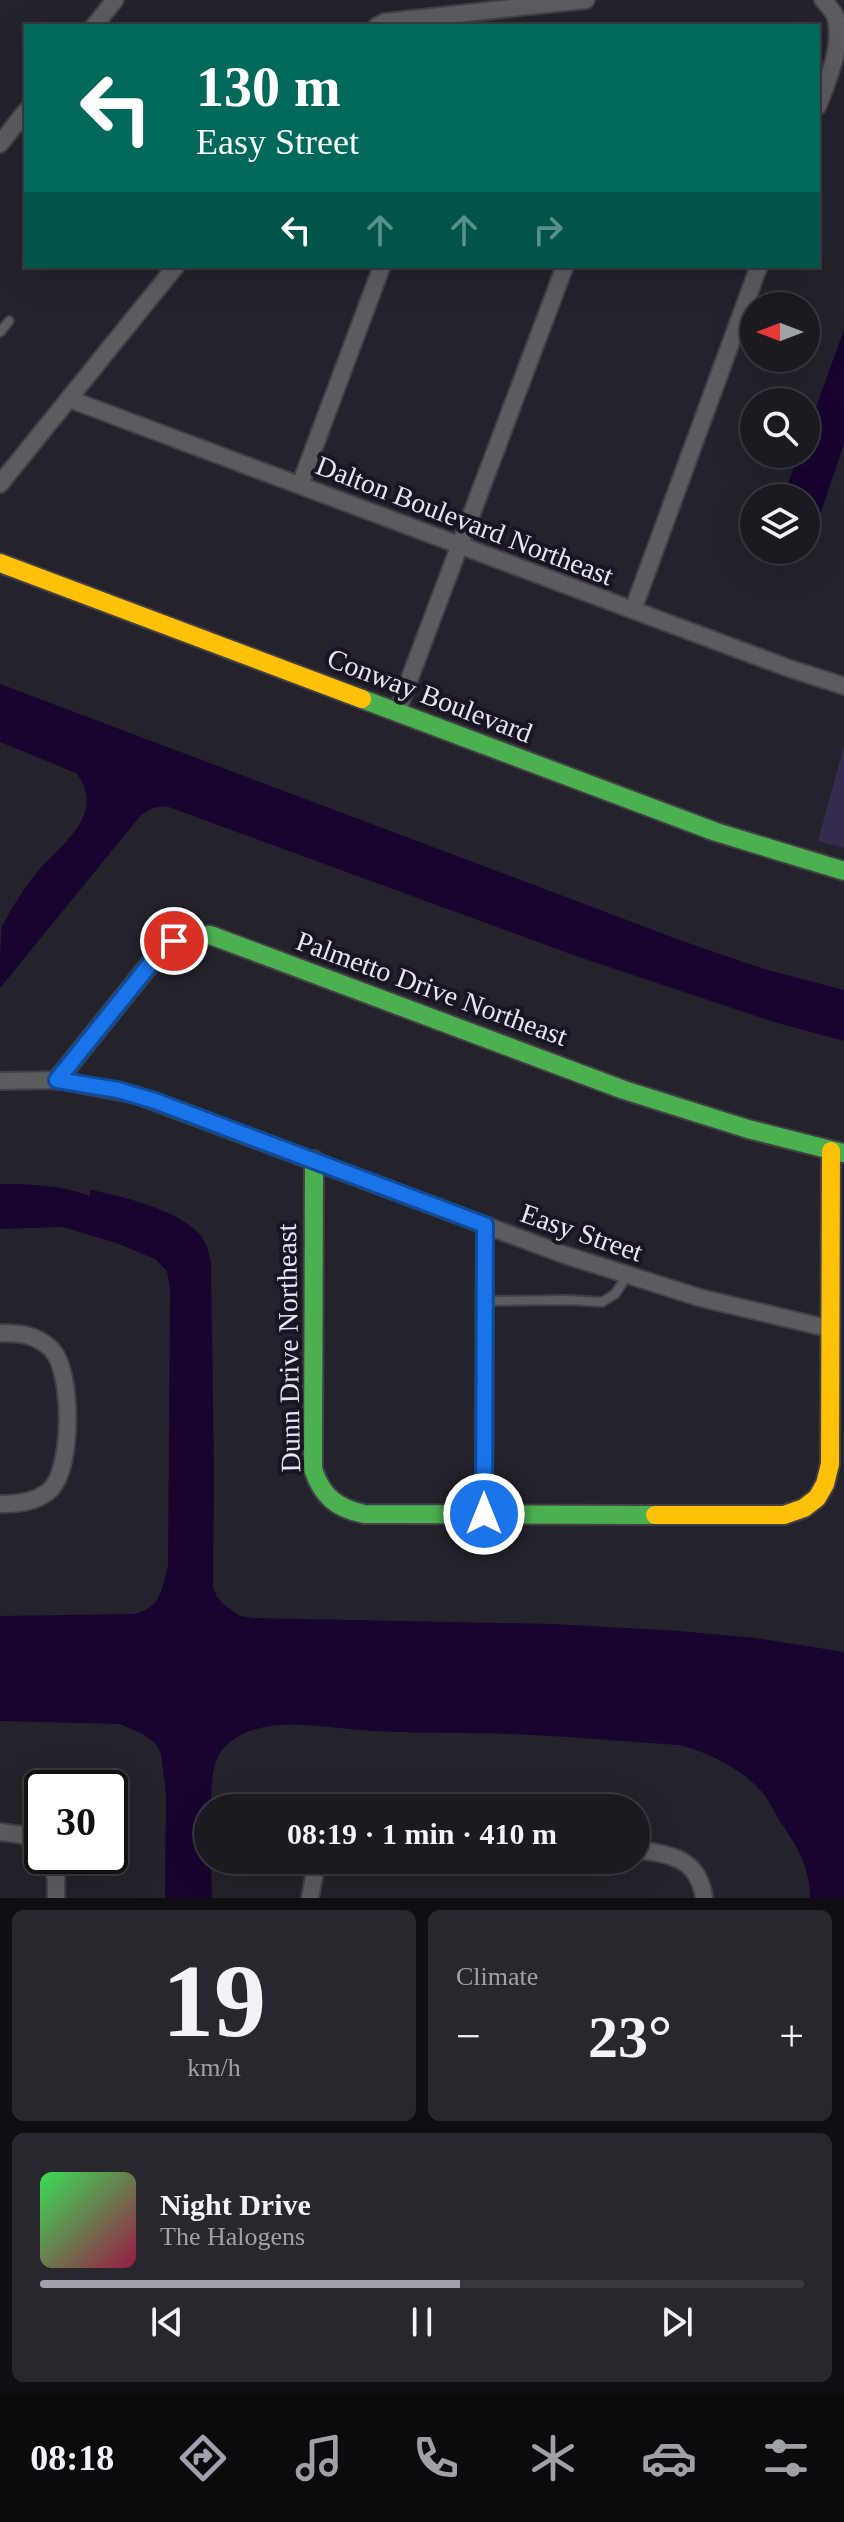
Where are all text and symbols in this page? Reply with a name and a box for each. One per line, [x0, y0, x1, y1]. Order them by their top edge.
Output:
icon: left [64, 56, 168, 160]
text: 130 m [196, 56, 341, 118]
text: Easy Street [196, 122, 359, 162]
icon: left [274, 208, 318, 252]
icon: ahead [358, 208, 402, 252]
icon: ahead [442, 208, 486, 252]
icon: right [526, 208, 570, 252]
north arrow [740, 292, 820, 372]
map controls [740, 292, 820, 564]
button: search [740, 388, 820, 468]
street label: Dalton Boulevard Northeast [312, 449, 618, 592]
button: layers [740, 484, 820, 564]
street label: Conway Boulevard [323, 642, 537, 749]
pin [140, 907, 208, 975]
icon: arrive [152, 919, 196, 963]
street label: Palmetto Drive Northeast [292, 925, 572, 1052]
street label: Easy Street [517, 1197, 647, 1268]
street label: Dunn Drive Northeast [271, 1223, 306, 1473]
position arrow [442, 1472, 526, 1556]
speed limit sign: 30 [24, 1770, 128, 1874]
text: 08:19 · 1 min · 410 m [287, 1817, 557, 1850]
text: 19 [162, 1943, 266, 2058]
text: Climate [456, 1962, 538, 1991]
text: 23° [588, 2004, 672, 2070]
text: − [456, 2012, 481, 2061]
text: + [779, 2012, 804, 2061]
text: km/h [187, 2053, 241, 2082]
text: Night Drive [160, 2188, 311, 2221]
text: The Halogens [160, 2222, 305, 2251]
icon: previous [145, 2300, 189, 2344]
icon: pause [400, 2300, 444, 2344]
icon: next [655, 2300, 699, 2344]
icon: directions [175, 2430, 231, 2486]
icon: music [291, 2430, 347, 2486]
icon: phone [408, 2430, 464, 2486]
icon: climate [525, 2430, 581, 2486]
icon: car [641, 2430, 697, 2486]
icon: filters [758, 2430, 814, 2486]
text: 08:18 [30, 2438, 114, 2478]

